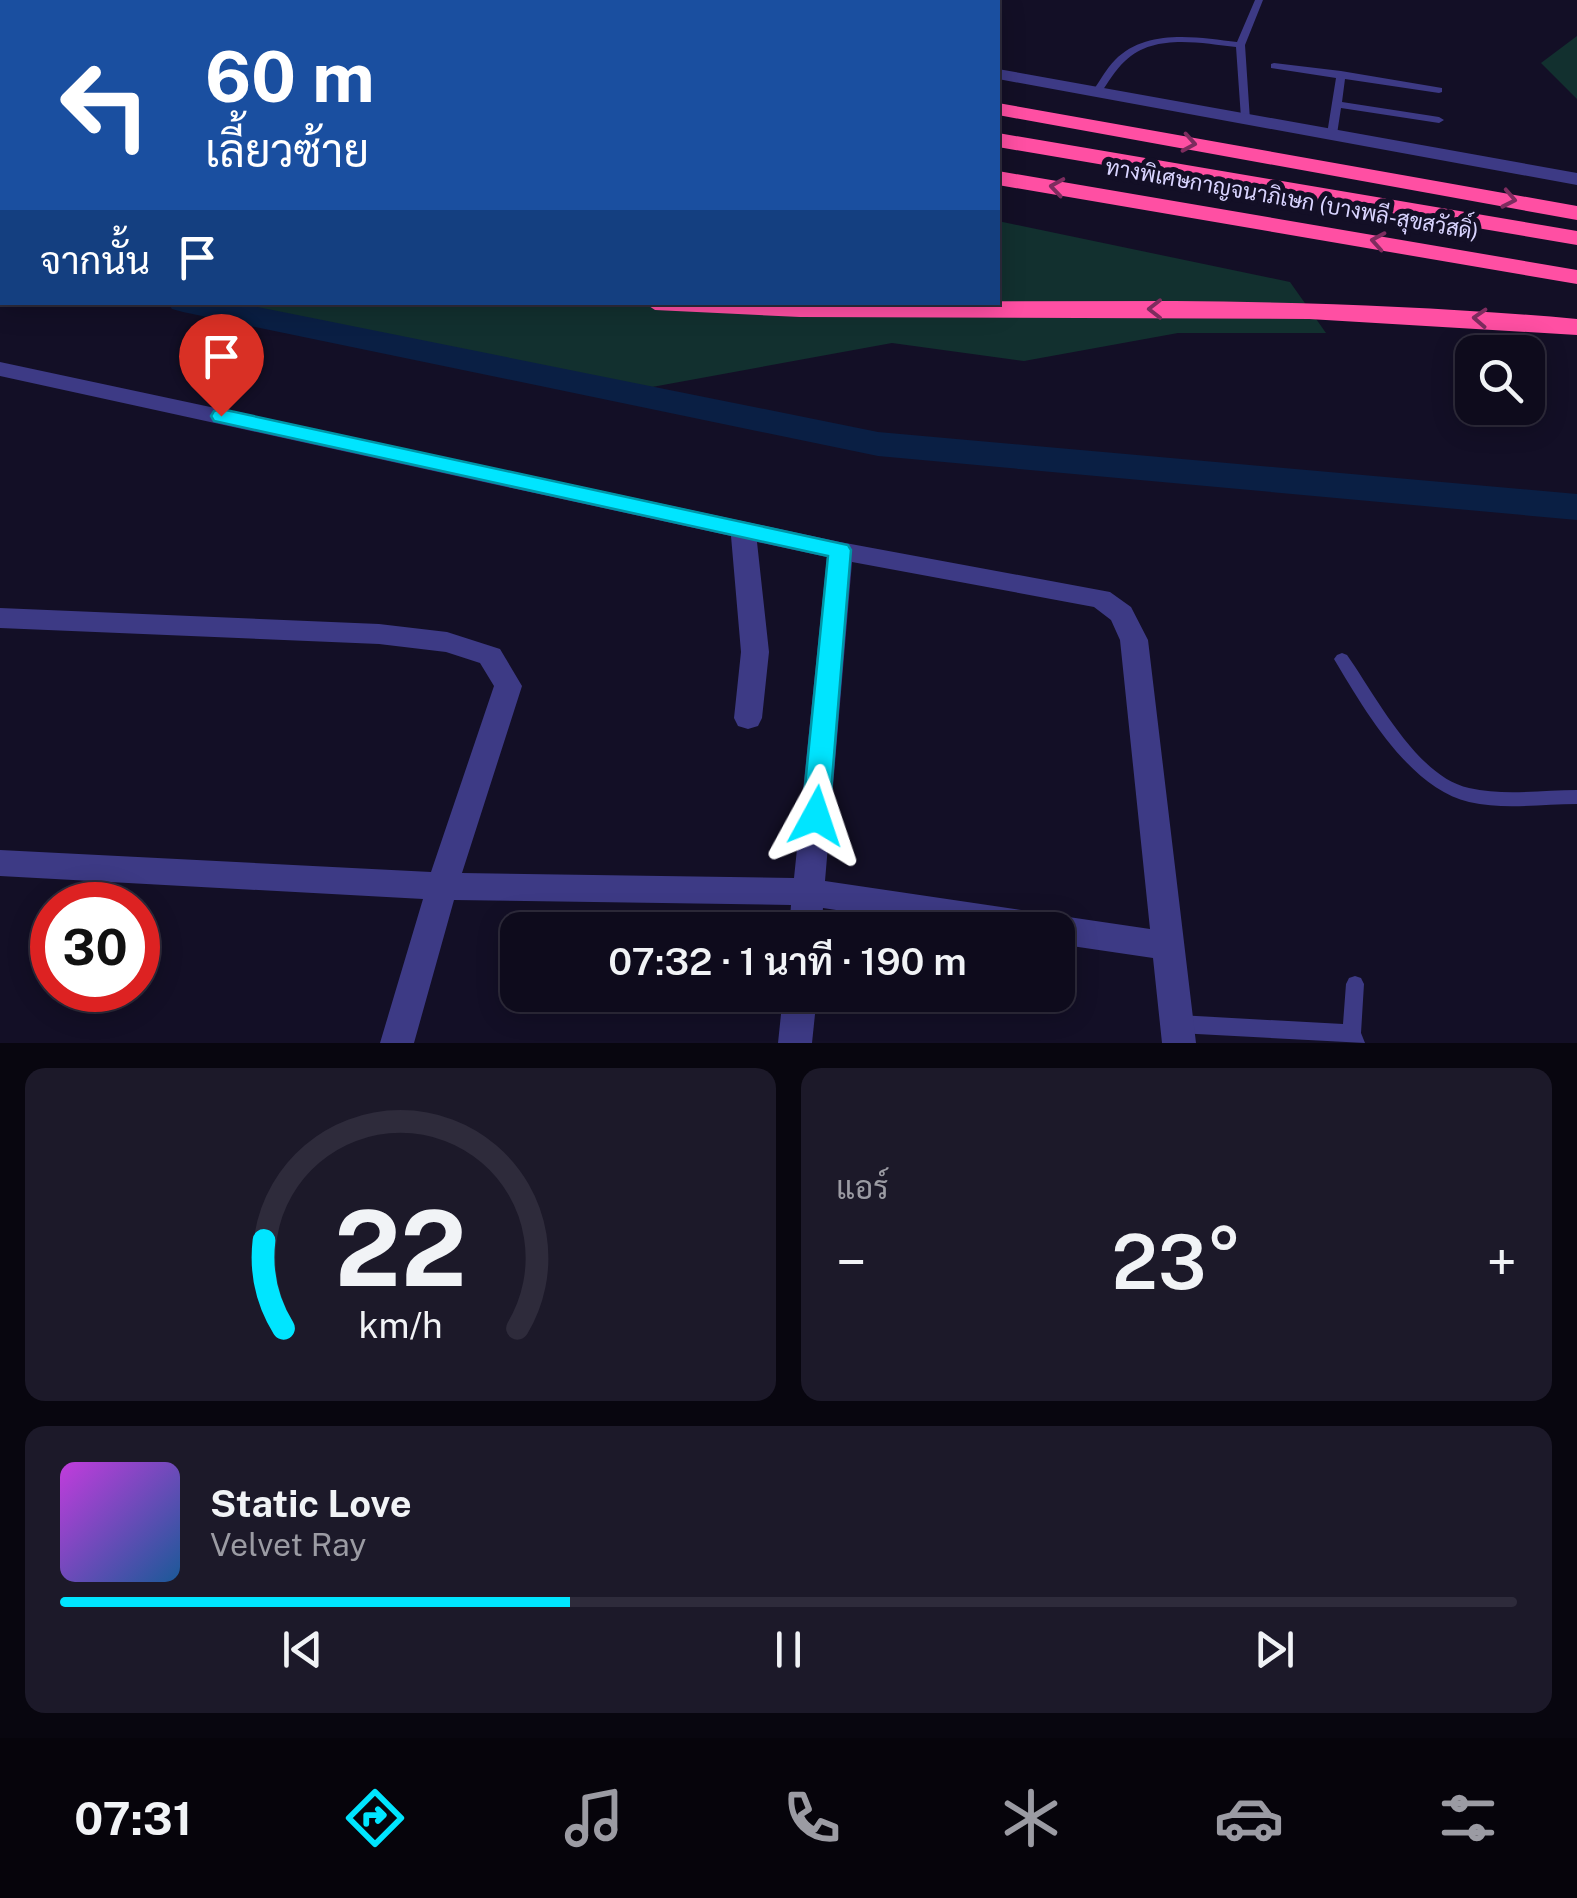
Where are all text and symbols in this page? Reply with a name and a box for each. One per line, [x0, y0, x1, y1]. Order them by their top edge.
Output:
text: 60 m [205, 35, 375, 118]
icon: left [40, 40, 170, 170]
text: เลี้ยวซ้าย [205, 124, 369, 177]
one-way arrow [1180, 132, 1197, 153]
street label: ทางพิเศษกาญจนาภิเษก (บางพลี-สุขสวัสดิ์) [1103, 147, 1482, 248]
one-way arrow [1049, 178, 1065, 199]
one-way arrow [1500, 188, 1517, 209]
icon: arrive [170, 230, 225, 285]
one-way arrow [1370, 231, 1386, 252]
text: จากนั้น [40, 238, 150, 283]
one-way arrow [1147, 298, 1162, 320]
one-way arrow [1471, 308, 1487, 329]
pin [179, 314, 264, 417]
icon: arrive [194, 329, 249, 384]
map controls [1455, 335, 1545, 425]
button: search [1455, 335, 1545, 425]
position arrow [764, 764, 868, 868]
speed limit sign: 30 [30, 882, 160, 1012]
text: 07:32 · 1 นาที · 190 m [608, 939, 967, 984]
text: แอร์ [836, 1169, 889, 1206]
text: 22 [334, 1187, 467, 1309]
text: 23° [1111, 1218, 1242, 1306]
text: − [836, 1230, 867, 1294]
text: + [1486, 1230, 1517, 1294]
text: km/h [358, 1304, 443, 1346]
text: Static Love [210, 1481, 412, 1526]
text: Velvet Ray [210, 1526, 366, 1563]
icon: previous [275, 1622, 330, 1677]
icon: pause [761, 1622, 816, 1677]
icon: next [1247, 1622, 1302, 1677]
icon: directions [340, 1783, 410, 1853]
icon: music [559, 1783, 629, 1853]
icon: phone [777, 1783, 847, 1853]
icon: climate [996, 1783, 1066, 1853]
icon: car [1214, 1783, 1284, 1853]
icon: filters [1433, 1783, 1503, 1853]
text: 07:31 [74, 1792, 192, 1845]

